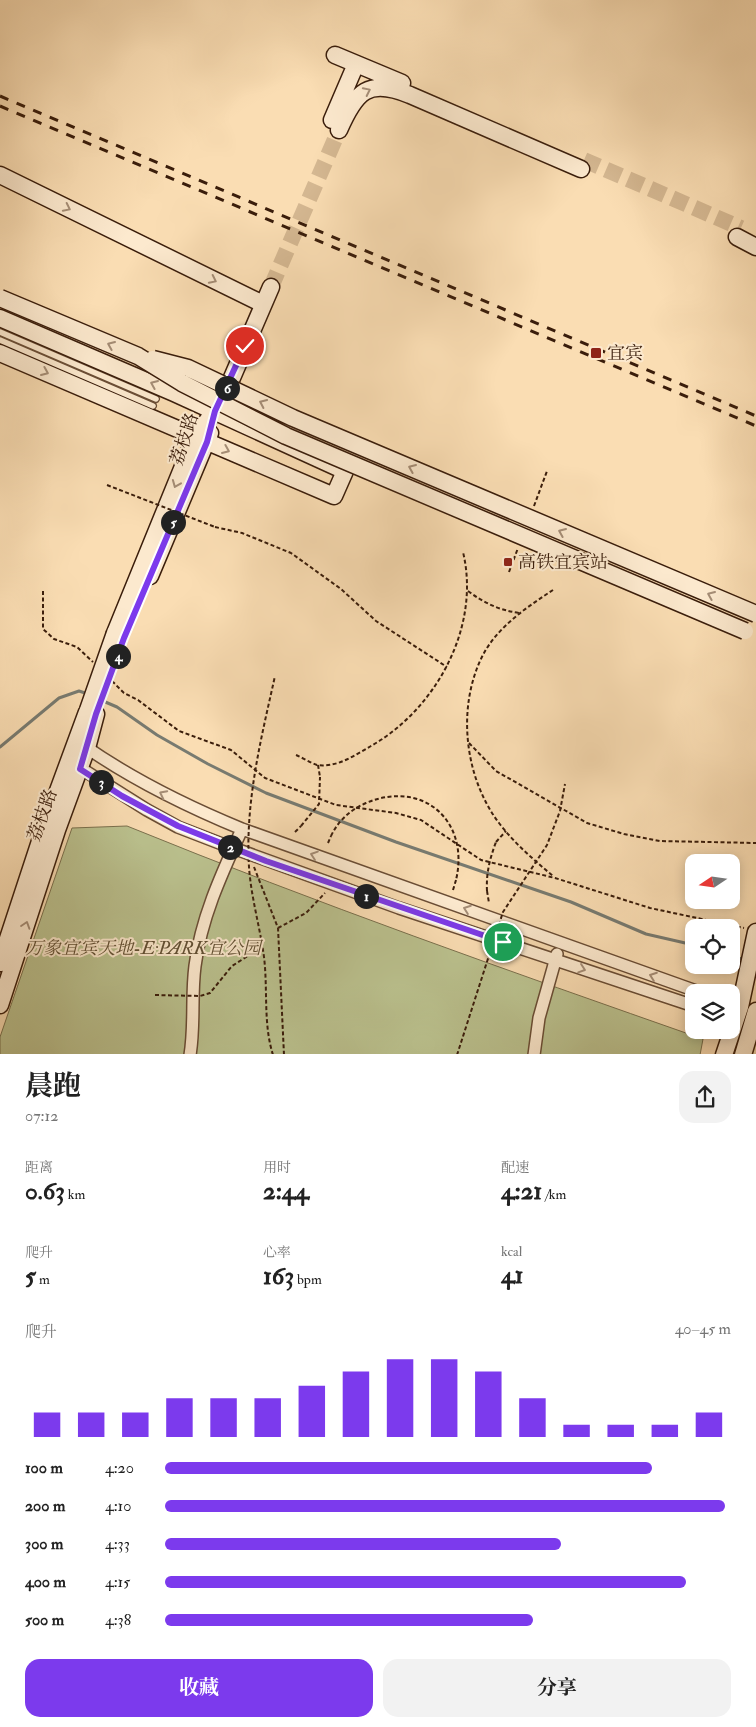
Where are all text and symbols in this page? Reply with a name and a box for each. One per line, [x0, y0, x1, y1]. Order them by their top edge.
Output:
one-way arrow [361, 87, 370, 97]
one-way arrow [62, 202, 71, 213]
one-way arrow [208, 274, 217, 284]
pin [224, 325, 266, 367]
icon: check [231, 332, 259, 360]
one-way arrow [107, 340, 116, 351]
place label: 宜宾 [607, 342, 643, 365]
marker: 宜宾 [589, 346, 603, 360]
one-way arrow [40, 366, 49, 377]
pin: 6 [214, 376, 240, 400]
one-way arrow [150, 380, 159, 391]
text: 6 [224, 380, 231, 397]
one-way arrow [259, 399, 268, 410]
street label: 荔枝路 [165, 410, 204, 468]
one-way arrow [221, 444, 230, 455]
one-way arrow [408, 464, 417, 475]
one-way arrow [172, 479, 182, 488]
pin: 5 [160, 510, 186, 534]
text: 5 [170, 514, 177, 531]
one-way arrow [558, 527, 567, 538]
place label: 高铁宜宾站 [518, 551, 608, 574]
marker: 高铁宜宾站 [502, 556, 514, 568]
one-way arrow [707, 591, 716, 602]
pin: 4 [106, 644, 130, 668]
text: 4 [115, 648, 122, 665]
pin: 3 [88, 770, 114, 794]
text: 3 [99, 774, 104, 791]
street label: 荔枝路 [22, 786, 63, 844]
one-way arrow [160, 790, 169, 800]
pin: 2 [218, 834, 242, 860]
text: 2 [227, 839, 234, 856]
one-way arrow [310, 851, 319, 861]
north arrow [685, 854, 740, 909]
map controls [685, 854, 740, 1039]
pin: 1 [354, 884, 378, 908]
text: 1 [364, 888, 369, 905]
one-way arrow [463, 905, 472, 915]
button: locate [685, 919, 740, 974]
pin [482, 921, 524, 963]
one-way arrow [20, 922, 30, 930]
icon: arrive [489, 928, 517, 956]
park label: 万象宜宾天地-E·PARK宜公园 [25, 937, 264, 960]
one-way arrow [577, 963, 586, 973]
one-way arrow [649, 972, 658, 982]
button: layers [685, 984, 740, 1039]
text: 晨跑 [25, 1069, 81, 1104]
button: share [679, 1071, 731, 1123]
text: 07:12 [25, 1106, 58, 1126]
text: 距离 [25, 1159, 53, 1176]
text: 用时 [263, 1159, 291, 1176]
text: 配速 [501, 1159, 529, 1176]
text: 0.63 [25, 1176, 65, 1207]
text: 2:44 [263, 1176, 309, 1207]
text: 4:21 [501, 1176, 542, 1207]
text: km [65, 1186, 85, 1203]
text: /km [542, 1186, 566, 1203]
text: kcal [501, 1243, 522, 1260]
text: 爬升 [25, 1244, 53, 1261]
text: 心率 [263, 1244, 291, 1261]
text: 41 [501, 1260, 523, 1291]
text: 5 [25, 1261, 36, 1292]
text: 163 [263, 1261, 294, 1292]
text: m [36, 1271, 50, 1288]
text: bpm [294, 1271, 322, 1288]
text: 40–45 m [675, 1319, 731, 1339]
text: 爬升 [25, 1322, 57, 1342]
text: 100 m [25, 1458, 63, 1478]
text: 4:20 [105, 1458, 134, 1478]
text: 200 m [25, 1496, 65, 1516]
text: 4:10 [105, 1496, 131, 1516]
text: 300 m [25, 1534, 63, 1554]
text: 4:33 [105, 1534, 130, 1554]
text: 400 m [25, 1572, 66, 1592]
text: 4:15 [105, 1572, 130, 1592]
text: 500 m [25, 1610, 64, 1630]
text: 4:38 [105, 1610, 131, 1630]
button: 收藏 [25, 1659, 373, 1717]
button: 分享 [383, 1659, 731, 1717]

